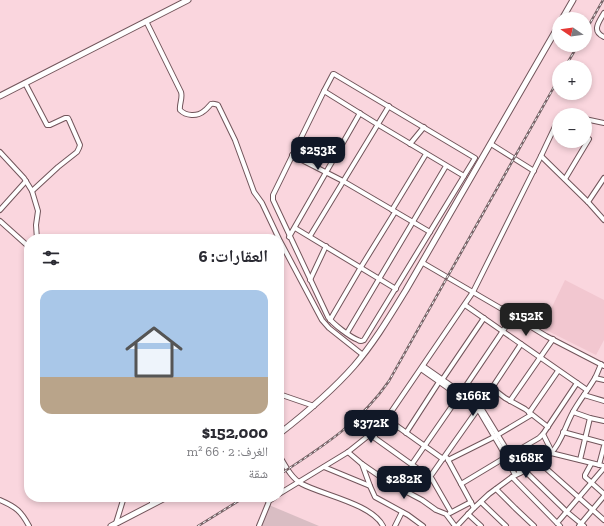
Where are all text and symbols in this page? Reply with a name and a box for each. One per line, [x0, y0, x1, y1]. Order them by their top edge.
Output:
north arrow [552, 12, 592, 52]
map controls [552, 12, 592, 148]
button: + [552, 60, 592, 100]
button: − [552, 108, 592, 148]
pin: $253K [290, 137, 346, 171]
text: $253K [300, 142, 336, 157]
text: العقارات: 6 [199, 246, 268, 266]
icon: filters [40, 247, 62, 269]
pin: $152K [498, 303, 554, 337]
text: $152K [509, 308, 543, 323]
icon: home [118, 316, 190, 388]
pin: $166K [445, 383, 501, 417]
text: $166K [456, 388, 490, 403]
pin: $372K [343, 410, 399, 444]
text: $372K [353, 415, 389, 430]
text: $152,000 [202, 422, 268, 442]
text: الغرف: 2 · 66 m² [187, 444, 268, 459]
pin: $168K [498, 445, 554, 479]
text: $168K [509, 450, 543, 465]
text: شقة [249, 466, 268, 481]
pin: $282K [376, 466, 432, 500]
text: $282K [386, 471, 422, 486]

